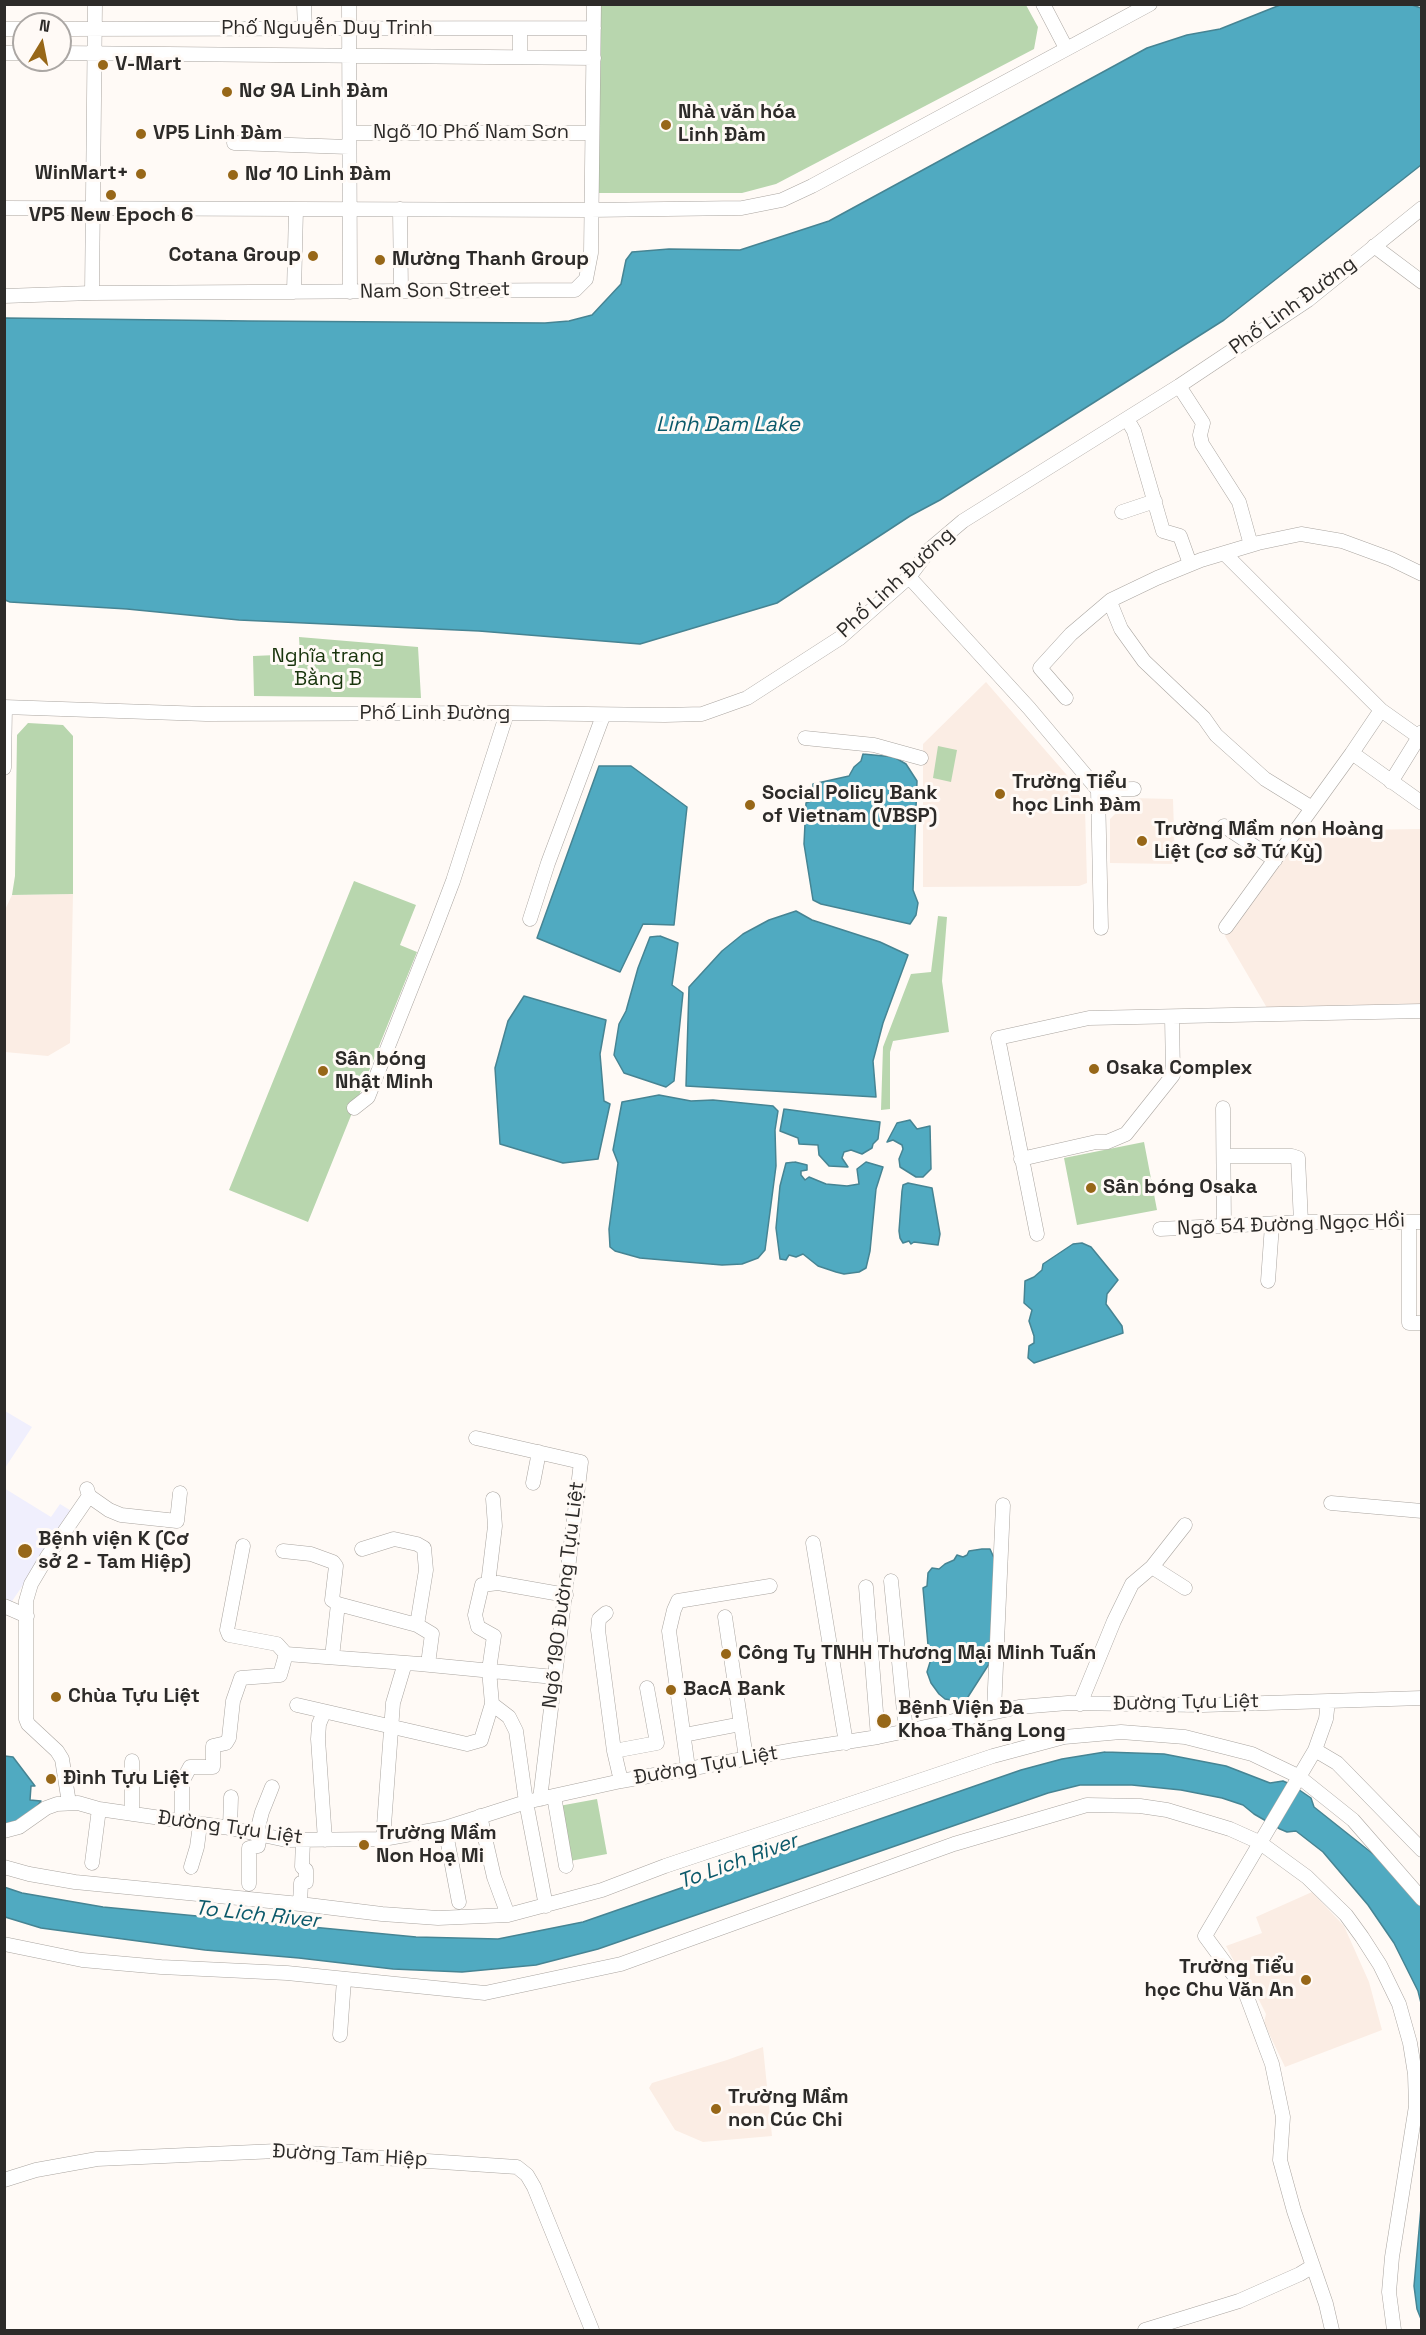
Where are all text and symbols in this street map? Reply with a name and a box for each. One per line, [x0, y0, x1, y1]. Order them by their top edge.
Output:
north arrow [12, 12, 72, 72]
text: N [38, 14, 52, 37]
street label: Phố Nguyễn Duy Trinh [221, 17, 433, 41]
place label: V-Mart [115, 53, 182, 77]
marker: V-Mart [96, 58, 110, 72]
place label: Nơ 9A Linh Đàm [239, 80, 388, 104]
marker: Nơ 9A Linh Đàm [220, 85, 234, 99]
place label: Nhà văn hóa Linh Đàm [678, 101, 796, 148]
marker: Nhà văn hóa Linh Đàm [659, 118, 673, 132]
street label: Ngõ 10 Phố Nam Sơn [373, 121, 569, 145]
place label: VP5 Linh Đàm [153, 122, 282, 146]
marker: VP5 Linh Đàm [134, 127, 148, 141]
place label: WinMart+ [35, 162, 129, 186]
place label: Nơ 10 Linh Đàm [245, 163, 391, 187]
marker: WinMart+ [134, 167, 148, 181]
marker: Nơ 10 Linh Đàm [226, 168, 240, 182]
marker: VP5 New Epoch 6 [104, 188, 118, 202]
place label: VP5 New Epoch 6 [29, 204, 193, 228]
place label: Cotana Group [168, 244, 301, 268]
place label: Mường Thanh Group [392, 248, 589, 272]
marker: Cotana Group [306, 249, 320, 263]
street label: Phố Linh Đường [1225, 252, 1361, 360]
marker: Mường Thanh Group [373, 253, 387, 267]
street label: Nam Son Street [360, 278, 510, 304]
water label: Linh Dam Lake [656, 412, 800, 438]
street label: Phố Linh Đường [833, 523, 959, 643]
park label: Nghĩa trang Bằng B [272, 645, 384, 692]
street label: Phố Linh Đường [360, 702, 510, 726]
place label: Trường Tiểu học Linh Đàm [1012, 771, 1141, 818]
place label: Social Policy Bank of Vietnam (VBSP) [762, 782, 938, 829]
marker: Trường Tiểu học Linh Đàm [993, 787, 1007, 801]
marker: Social Policy Bank of Vietnam (VBSP) [743, 798, 757, 812]
place label: Trường Mầm non Hoàng Liệt (cơ sở Tứ Kỳ) [1154, 818, 1384, 865]
marker: Trường Mầm non Hoàng Liệt (cơ sở Tứ Kỳ) [1135, 834, 1149, 848]
place label: Sân bóng Nhật Minh [335, 1048, 433, 1095]
place label: Osaka Complex [1106, 1057, 1252, 1081]
marker: Osaka Complex [1087, 1062, 1101, 1076]
marker: Sân bóng Nhật Minh [316, 1064, 330, 1078]
place label: Sân bóng Osaka [1103, 1176, 1257, 1200]
marker: Sân bóng Osaka [1084, 1181, 1098, 1195]
street label: Ngõ 54 Đường Ngọc Hồi [1177, 1209, 1405, 1241]
street label: Ngõ 190 Đường Tựu Liệt [538, 1480, 590, 1710]
place label: Bệnh viện K (Cơ sở 2 - Tam Hiệp) [38, 1528, 191, 1575]
marker: Bệnh viện K (Cơ sở 2 - Tam Hiệp) [16, 1542, 34, 1560]
place label: Công Ty TNHH Thương Mại Minh Tuấn [738, 1642, 1096, 1666]
marker: Công Ty TNHH Thương Mại Minh Tuấn [719, 1647, 733, 1661]
place label: BacA Bank [683, 1678, 786, 1702]
marker: BacA Bank [664, 1683, 678, 1697]
place label: Chùa Tựu Liệt [68, 1685, 200, 1709]
marker: Chùa Tựu Liệt [49, 1690, 63, 1704]
street label: Đường Tựu Liệt [1113, 1690, 1259, 1716]
place label: Bệnh Viện Đa Khoa Thăng Long [898, 1697, 1066, 1744]
marker: Bệnh Viện Đa Khoa Thăng Long [875, 1712, 893, 1730]
street label: Đường Tựu Liệt [632, 1741, 780, 1791]
place label: Đình Tựu Liệt [63, 1767, 189, 1791]
marker: Đình Tựu Liệt [44, 1772, 58, 1786]
street label: Đường Tựu Liệt [156, 1806, 304, 1850]
place label: Trường Mầm Non Hoạ Mi [376, 1822, 497, 1869]
water label: To Lich River [675, 1829, 801, 1895]
marker: Trường Mầm Non Hoạ Mi [357, 1838, 371, 1852]
water label: To Lich River [193, 1896, 321, 1934]
place label: Trường Tiểu học Chu Văn An [1144, 1956, 1294, 2003]
marker: Trường Tiểu học Chu Văn An [1299, 1973, 1313, 1987]
place label: Trường Mầm non Cúc Chi [728, 2086, 849, 2133]
marker: Trường Mầm non Cúc Chi [709, 2102, 723, 2116]
street label: Đường Tam Hiệp [272, 2140, 428, 2172]

